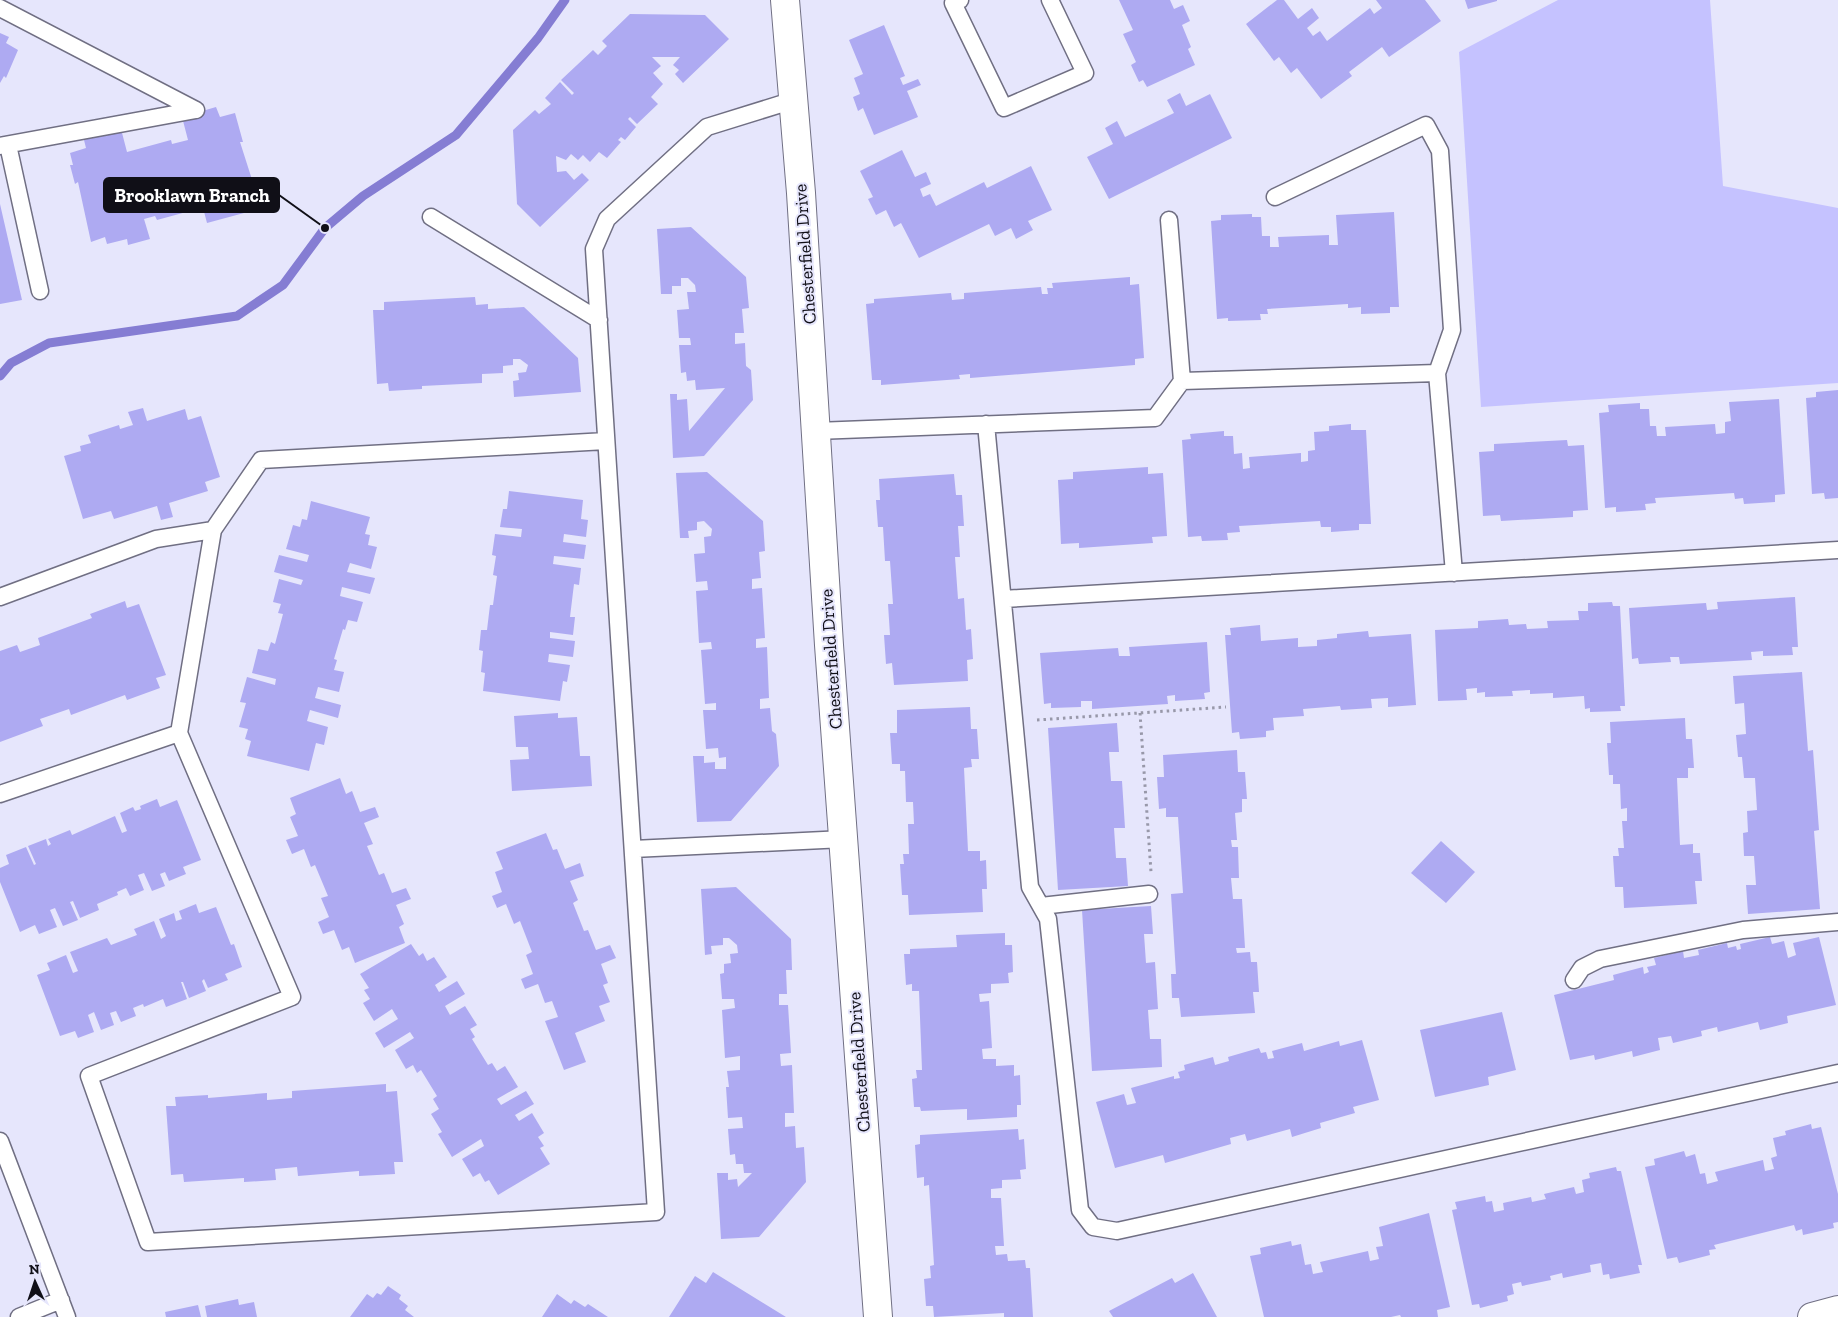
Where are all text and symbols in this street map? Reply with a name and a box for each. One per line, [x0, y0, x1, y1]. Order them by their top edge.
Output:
callout: Brooklawn Branch [104, 178, 279, 212]
street label: Chesterfield Drive [789, 183, 821, 325]
text: Brooklawn Branch [114, 184, 270, 207]
street label: Chesterfield Drive [815, 588, 847, 730]
street label: Chesterfield Drive [843, 991, 875, 1133]
north arrow [10, 1257, 60, 1307]
text: N [29, 1261, 40, 1278]

